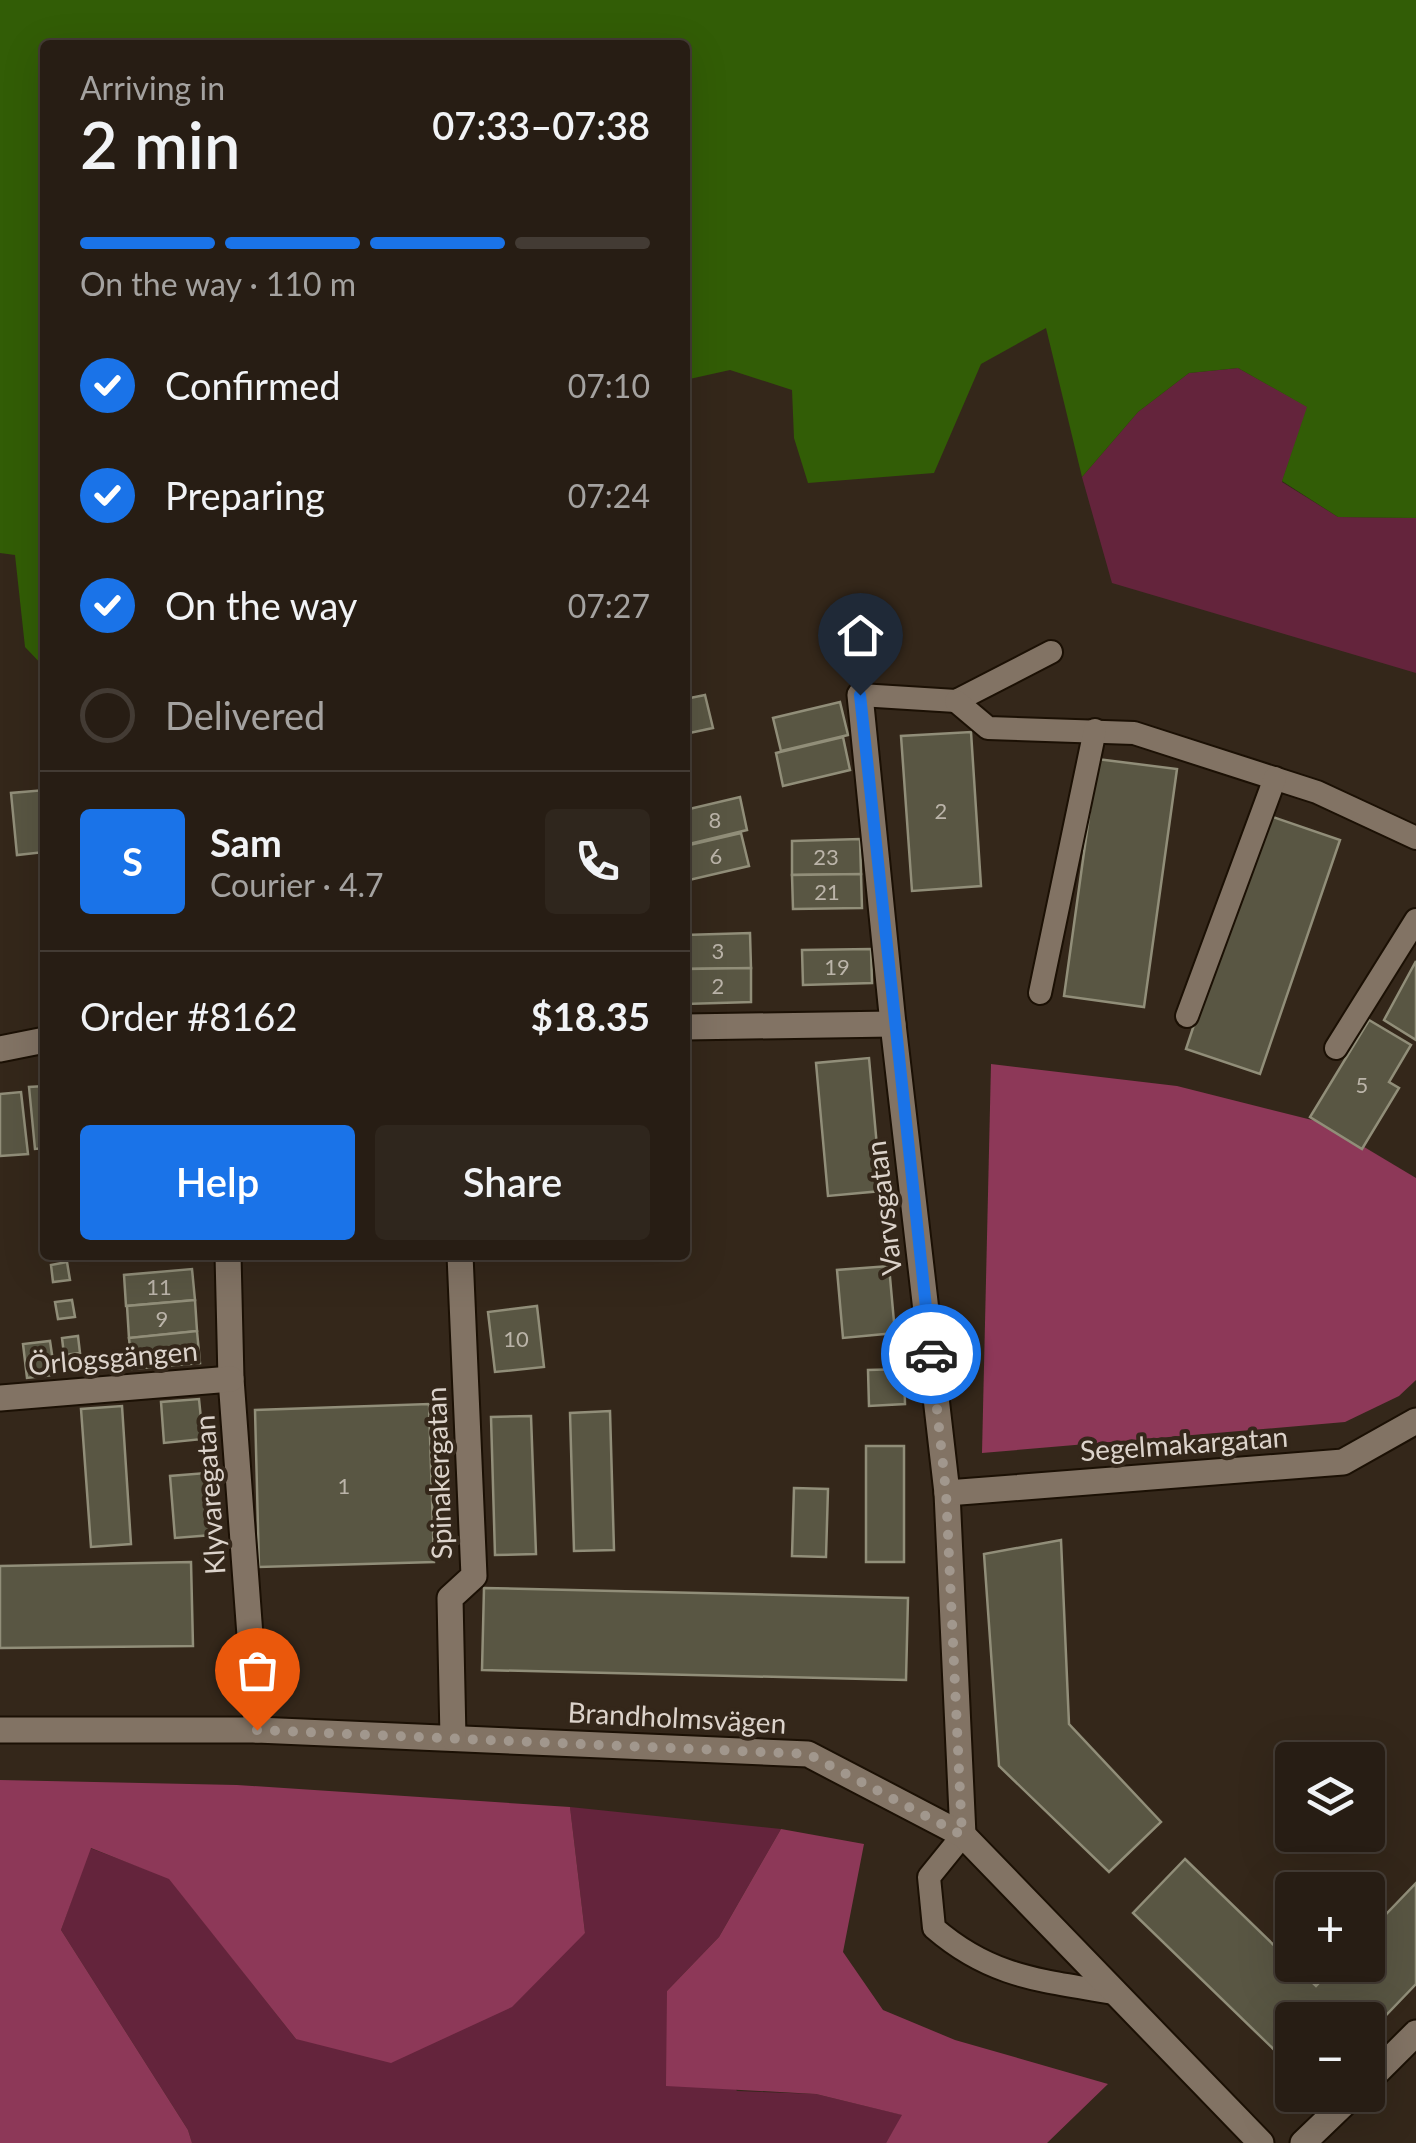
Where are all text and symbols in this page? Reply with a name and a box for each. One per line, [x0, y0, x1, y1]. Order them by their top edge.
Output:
text: Arriving in [80, 68, 225, 107]
text: 07:33–07:38 [432, 102, 650, 148]
text: 2 min [80, 105, 240, 183]
text: On the way · 110 m [80, 264, 356, 303]
icon: check [80, 358, 135, 413]
text: Confirmed [165, 362, 341, 408]
text: 07:10 [568, 366, 650, 405]
icon: check [80, 468, 135, 523]
text: Preparing [165, 472, 325, 518]
text: 07:24 [568, 476, 650, 515]
icon: check [80, 578, 135, 633]
text: On the way [165, 582, 357, 628]
text: 07:27 [568, 586, 650, 625]
pin [818, 593, 903, 696]
icon: home [833, 608, 888, 663]
text: Delivered [165, 692, 325, 738]
house number: 2 [935, 797, 947, 824]
house number: 8 [709, 806, 721, 833]
button: phone [545, 809, 650, 914]
text: Sam [210, 819, 282, 865]
text: S [122, 838, 143, 884]
house number: 6 [710, 842, 722, 869]
house number: 23 [813, 843, 839, 870]
text: Courier · 4.7 [210, 865, 384, 904]
house number: 21 [814, 878, 840, 905]
house number: 3 [712, 937, 724, 964]
house number: 19 [824, 953, 850, 980]
house number: 2 [712, 972, 724, 999]
text: Order #8162 [80, 993, 297, 1039]
text: $18.35 [531, 993, 650, 1039]
house number: 5 [1356, 1071, 1368, 1098]
button: Help [80, 1125, 355, 1240]
button: Share [375, 1125, 650, 1240]
street label: Varvsgatan [858, 1139, 908, 1277]
house number: 11 [146, 1273, 172, 1300]
courier [881, 1304, 981, 1404]
house number: 9 [156, 1305, 168, 1332]
house number: 10 [503, 1325, 529, 1352]
icon: car [904, 1327, 959, 1382]
street label: Örlogsgängen [27, 1333, 199, 1381]
street label: Spinakergatan [418, 1386, 458, 1560]
street label: Klyvaregatan [186, 1414, 232, 1576]
street label: Segelmakargatan [1079, 1419, 1289, 1467]
house number: 1 [338, 1472, 350, 1499]
pin [215, 1628, 300, 1731]
icon: bag [230, 1643, 285, 1698]
street label: Brandholmsvägen [567, 1694, 787, 1740]
map controls [1275, 1742, 1385, 2112]
button: layers [1275, 1742, 1385, 1852]
button: + [1275, 1872, 1385, 1982]
button: − [1275, 2002, 1385, 2112]

